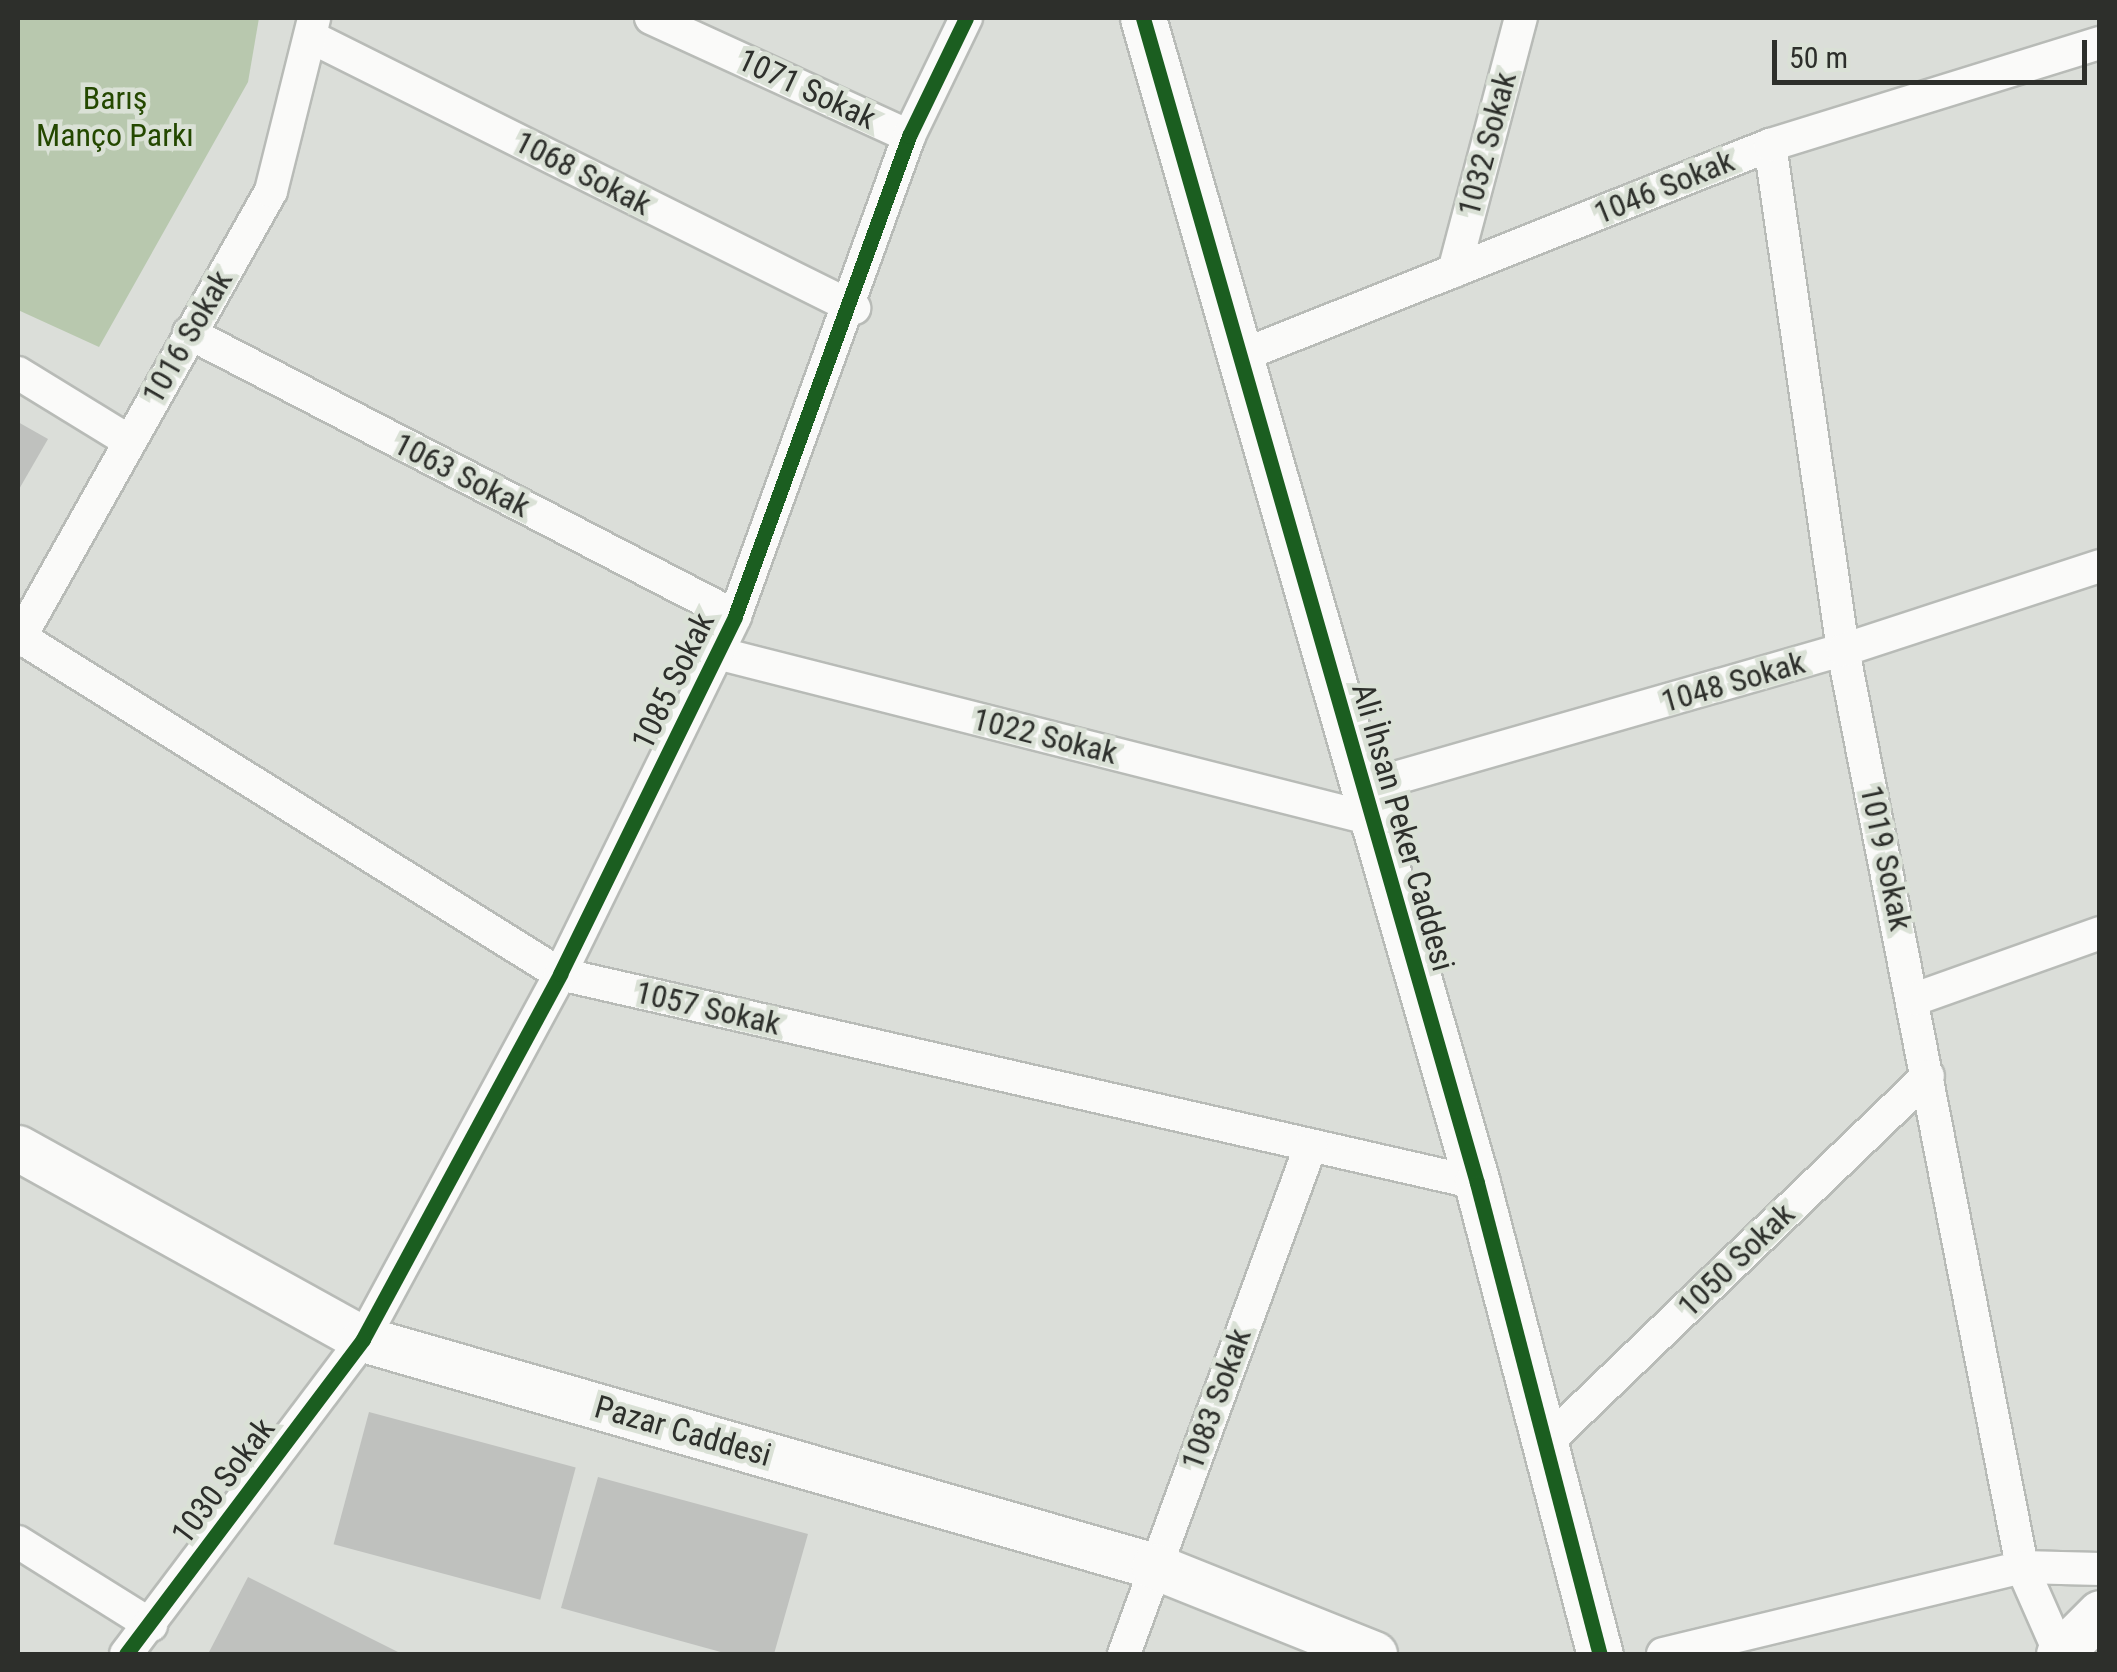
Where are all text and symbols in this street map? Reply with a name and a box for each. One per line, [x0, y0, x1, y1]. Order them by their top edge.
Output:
scale bar [1777, 20, 2092, 82]
street label: 1071 Sokak [732, 40, 882, 138]
text: 50 m [1789, 40, 1848, 75]
street label: 1032 Sokak [1449, 68, 1525, 220]
park label: Barış Manço Parkı [36, 80, 194, 155]
street label: 1068 Sokak [509, 122, 657, 224]
street label: 1046 Sokak [1588, 142, 1740, 232]
street label: 1016 Sokak [134, 264, 240, 410]
street label: 1063 Sokak [388, 424, 536, 526]
street label: 1085 Sokak [623, 606, 723, 756]
street label: 1048 Sokak [1657, 643, 1809, 721]
street label: Ali İhsan Peker Caddesi [1344, 679, 1462, 975]
street label: 1022 Sokak [969, 700, 1121, 772]
street label: 1019 Sokak [1852, 782, 1920, 934]
street label: 1057 Sokak [632, 973, 784, 1043]
street label: 1050 Sokak [1670, 1195, 1802, 1325]
street label: 1083 Sokak [1173, 1323, 1259, 1475]
street label: Pazar Caddesi [590, 1388, 776, 1474]
street label: 1030 Sokak [163, 1411, 283, 1551]

